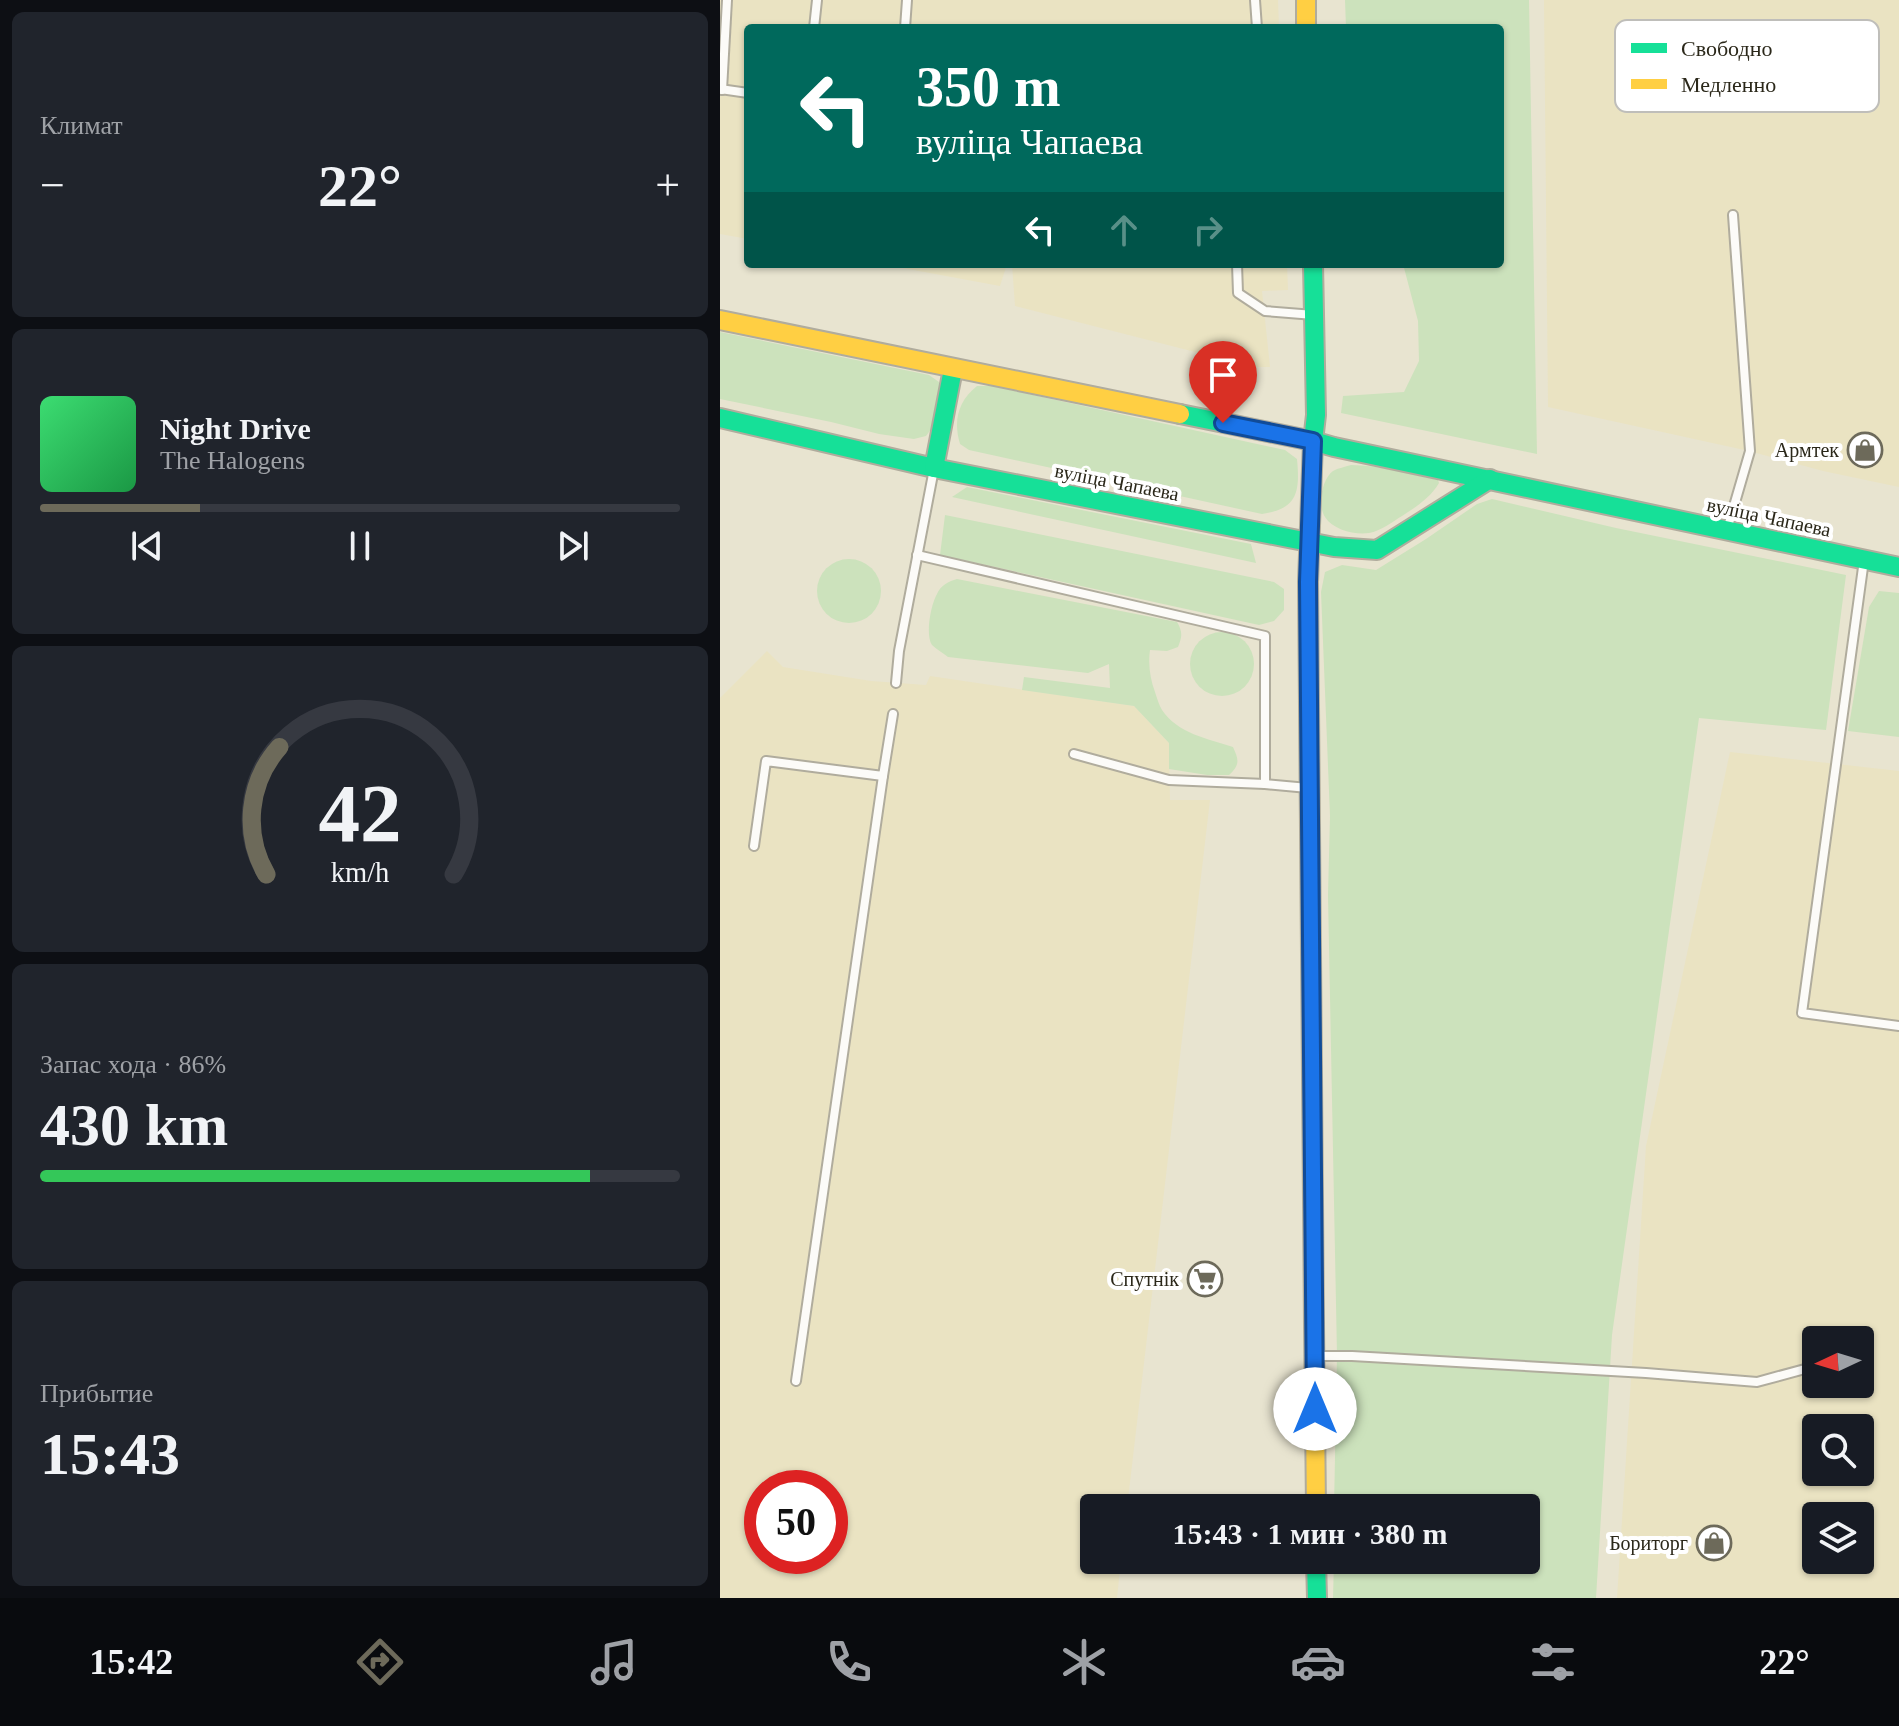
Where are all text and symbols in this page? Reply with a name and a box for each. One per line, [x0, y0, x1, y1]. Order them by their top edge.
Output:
legend [1615, 20, 1879, 112]
text: Свободно [1681, 36, 1772, 61]
icon: left [784, 56, 888, 160]
text: 350 m [916, 56, 1061, 118]
text: Медленно [1681, 72, 1776, 97]
text: Климат [40, 111, 123, 140]
text: вуліца Чапаева [916, 122, 1143, 162]
text: 22° [318, 153, 402, 219]
text: − [40, 161, 65, 210]
text: + [655, 161, 680, 210]
icon: left [1018, 208, 1062, 252]
icon: ahead [1102, 208, 1146, 252]
icon: right [1186, 208, 1230, 252]
pin [1189, 341, 1257, 423]
icon: arrive [1201, 353, 1245, 397]
text: Night Drive [160, 412, 311, 445]
shop icon: Армтек [1846, 431, 1884, 469]
place label: Армтек [1775, 439, 1839, 462]
text: The Halogens [160, 446, 305, 475]
street label: вуліца Чапаева [1053, 459, 1181, 506]
street label: вуліца Чапаева [1705, 493, 1833, 542]
icon: previous [125, 524, 169, 568]
icon: pause [338, 524, 382, 568]
icon: next [551, 524, 595, 568]
text: 42 [318, 767, 402, 859]
text: km/h [331, 857, 389, 888]
text: Запас хода · 86% [40, 1050, 226, 1079]
text: 430 km [40, 1092, 228, 1158]
supermarket icon: Спутнік [1186, 1260, 1224, 1298]
place label: Спутнік [1110, 1268, 1179, 1291]
north arrow [1802, 1326, 1874, 1398]
map controls [1802, 1326, 1874, 1574]
position arrow [1273, 1367, 1357, 1451]
text: Прибытие [40, 1379, 153, 1408]
button: search [1802, 1414, 1874, 1486]
text: 15:43 [40, 1421, 180, 1487]
speed limit sign: 50 [744, 1470, 848, 1574]
button: layers [1802, 1502, 1874, 1574]
text: 15:43 · 1 мин · 380 m [1173, 1517, 1448, 1550]
shop icon: Бориторг [1695, 1524, 1733, 1562]
place label: Бориторг [1609, 1532, 1688, 1555]
icon: directions [352, 1634, 408, 1690]
icon: music [586, 1634, 642, 1690]
icon: phone [821, 1634, 877, 1690]
icon: climate [1056, 1634, 1112, 1690]
icon: car [1290, 1634, 1346, 1690]
icon: filters [1525, 1634, 1581, 1690]
text: 15:42 [89, 1642, 173, 1682]
text: 22° [1759, 1642, 1810, 1682]

